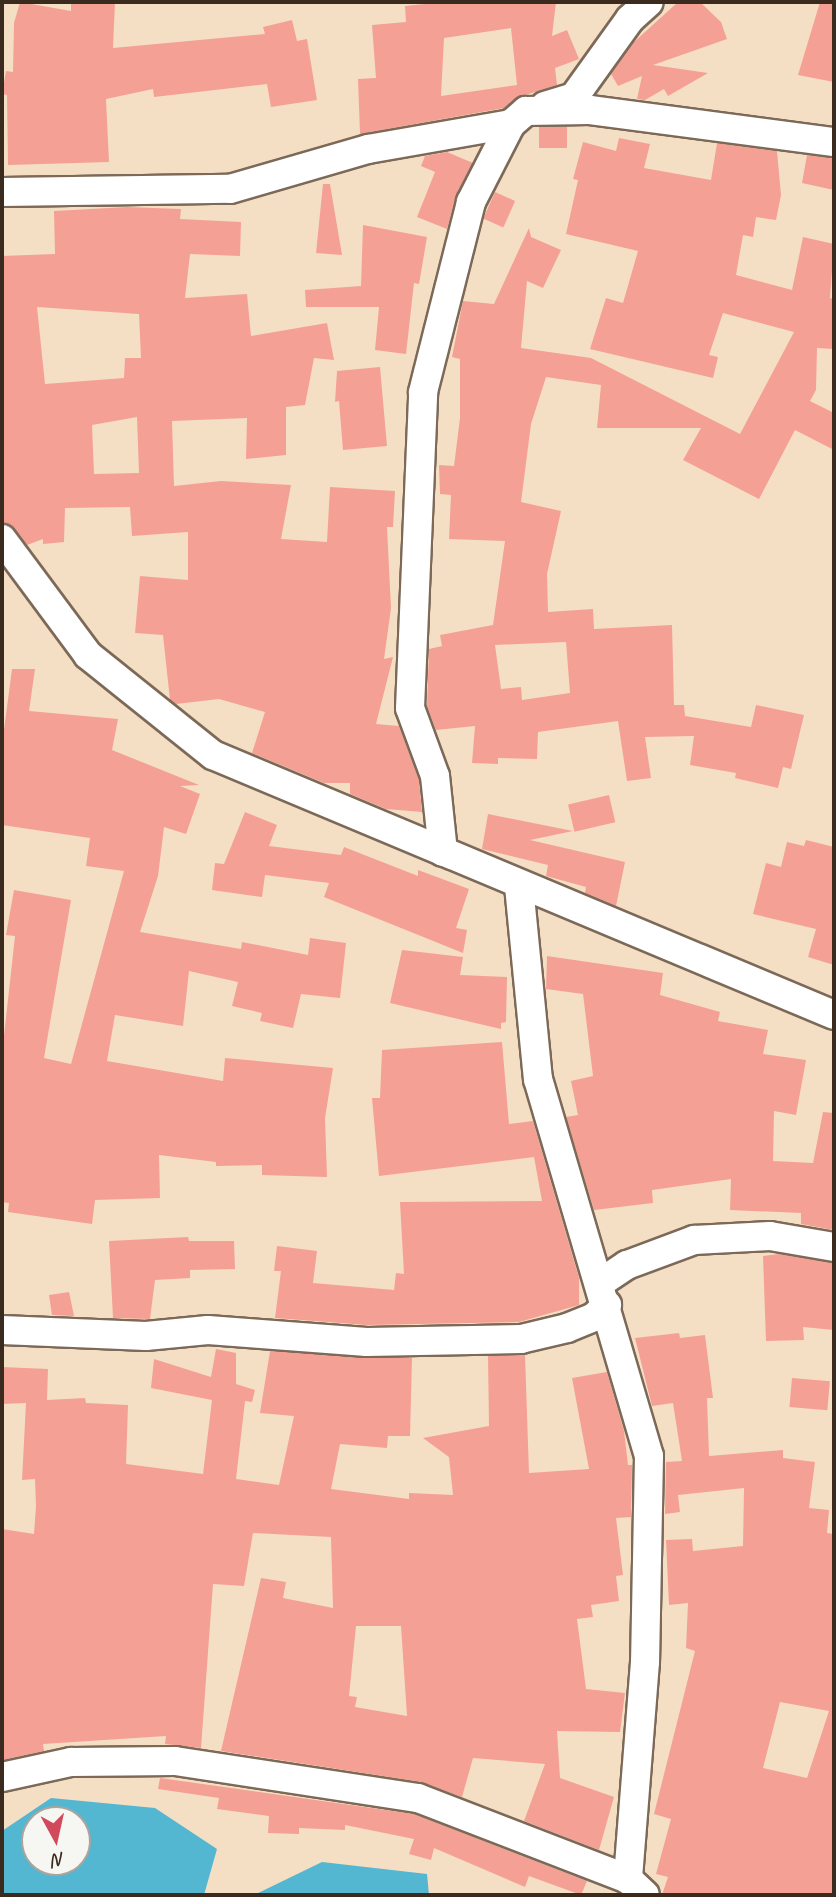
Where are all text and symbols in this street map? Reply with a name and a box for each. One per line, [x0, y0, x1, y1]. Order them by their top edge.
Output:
north arrow [21, 1806, 91, 1876]
text: N [51, 1847, 66, 1873]

